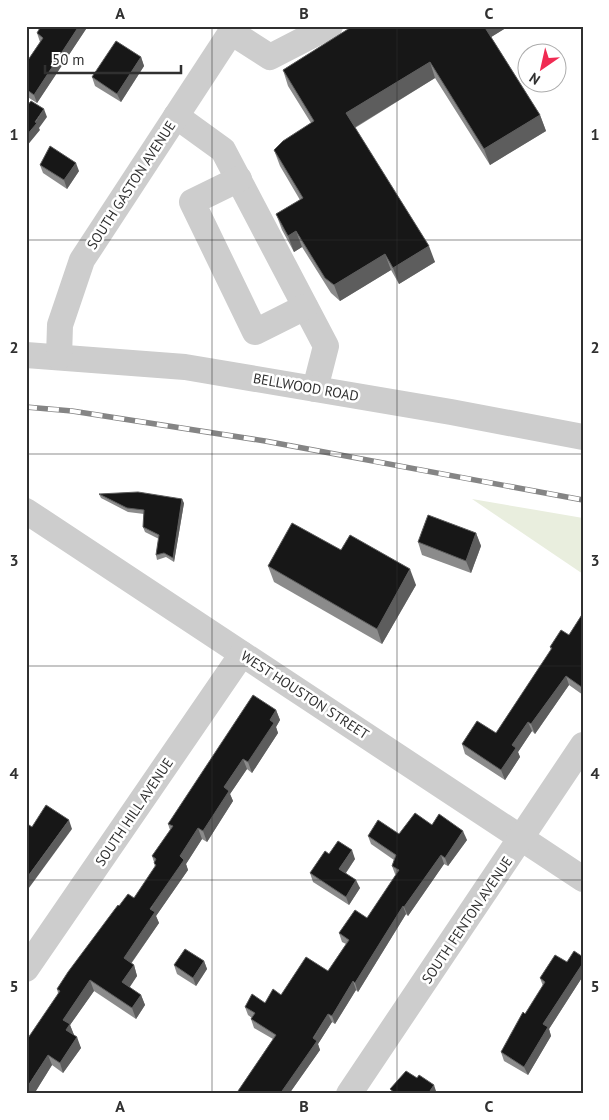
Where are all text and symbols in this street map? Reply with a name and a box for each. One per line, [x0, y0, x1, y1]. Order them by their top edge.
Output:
text: A [115, 3, 125, 23]
text: B [299, 3, 309, 23]
text: C [485, 3, 494, 23]
scale bar [45, 42, 181, 74]
north arrow [516, 42, 566, 92]
text: 50 m [52, 50, 85, 69]
text: N [526, 69, 544, 89]
street label: SOUTH GASTON AVENUE [83, 117, 179, 253]
text: 1 [9, 124, 19, 144]
text: 1 [590, 124, 600, 144]
text: 2 [9, 337, 19, 357]
text: 2 [590, 337, 600, 357]
street label: BELLWOOD ROAD [252, 369, 360, 405]
text: 3 [9, 550, 19, 570]
text: 3 [590, 550, 600, 570]
street label: WEST HOUSTON STREET [238, 647, 373, 743]
street label: SOUTH HILL AVENUE [91, 754, 177, 870]
text: 4 [9, 763, 19, 783]
text: 4 [590, 763, 600, 783]
street label: SOUTH FENTON AVENUE [418, 853, 516, 987]
text: 5 [9, 976, 19, 996]
text: 5 [590, 976, 600, 996]
text: A [115, 1096, 125, 1116]
text: B [299, 1096, 309, 1116]
text: C [485, 1096, 494, 1116]

